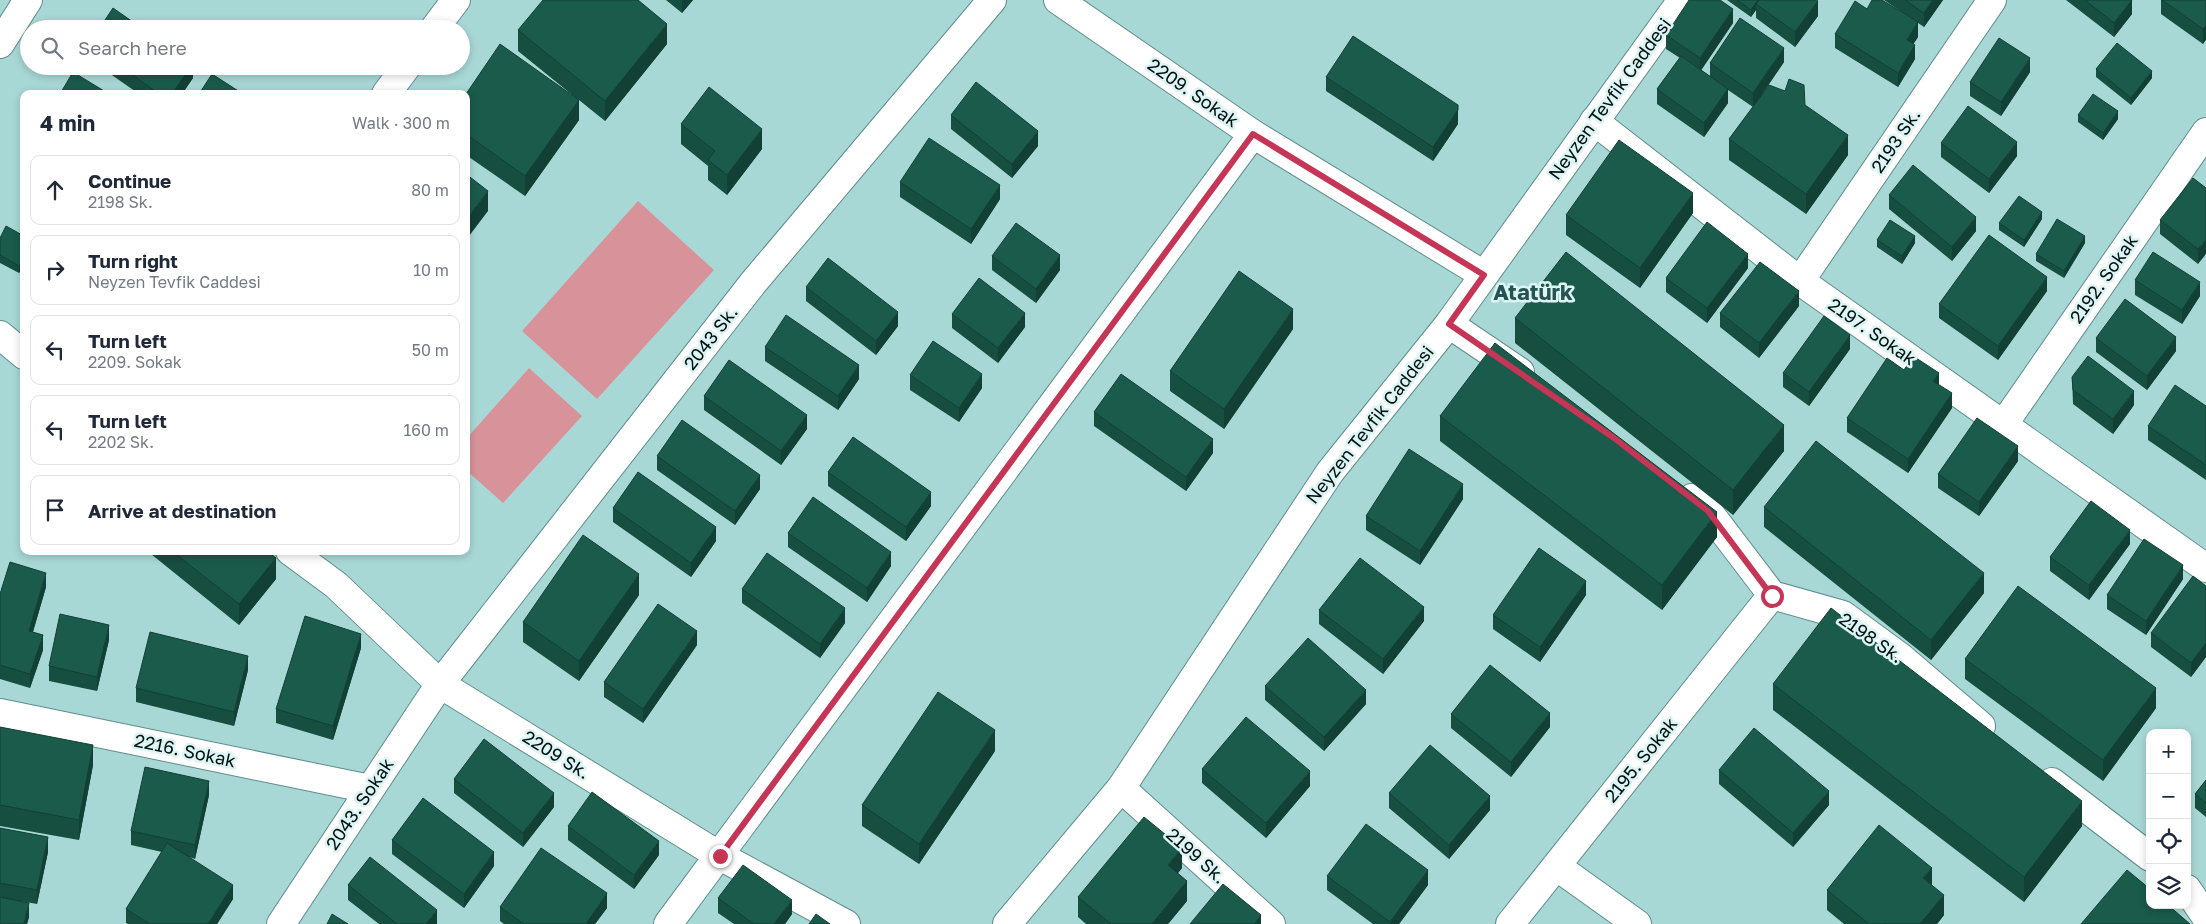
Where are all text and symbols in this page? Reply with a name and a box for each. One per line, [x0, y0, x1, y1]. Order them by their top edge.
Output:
street label: Neyzen Tevfik Caddesi [1543, 13, 1675, 184]
search box [20, 20, 470, 75]
icon: search [38, 34, 66, 62]
text: Search here [78, 36, 187, 59]
street label: 2209. Sokak [1144, 53, 1243, 131]
street label: 2193 Sk. [1866, 104, 1925, 177]
text: 4 min [40, 110, 95, 136]
text: Walk · 300 m [352, 113, 450, 133]
text: Continue [88, 169, 171, 192]
icon: ahead [41, 176, 69, 204]
text: 80 m [411, 180, 449, 200]
text: 2198 Sk. [88, 192, 153, 212]
street label: 2192. Sokak [2065, 230, 2142, 327]
text: Turn right [88, 249, 178, 272]
icon: right [41, 256, 69, 284]
text: 10 m [413, 260, 449, 280]
text: Neyzen Tevfik Caddesi [88, 272, 261, 292]
district label: Atatürk [1493, 278, 1573, 305]
street label: 2197. Sokak [1824, 293, 1921, 369]
street label: 2043 Sk. [678, 301, 742, 374]
text: Turn left [88, 329, 167, 352]
icon: left [41, 336, 69, 364]
text: 50 m [412, 340, 449, 360]
street label: Neyzen Tevfik Caddesi [1301, 341, 1438, 508]
text: 2209. Sokak [88, 352, 182, 372]
text: Turn left [88, 409, 167, 432]
icon: left [41, 416, 69, 444]
text: 160 m [403, 420, 449, 440]
text: 2202 Sk. [88, 432, 154, 452]
icon: arrive [41, 496, 69, 524]
text: Arrive at destination [88, 499, 276, 522]
route start [1761, 585, 1784, 608]
street label: 2198 Sk. [1835, 607, 1908, 667]
street label: 2195. Sokak [1599, 712, 1681, 806]
street label: 2209 Sk. [519, 725, 594, 783]
street label: 2216. Sokak [133, 729, 238, 771]
map controls [2146, 729, 2191, 909]
button: + [2146, 729, 2191, 774]
street label: 2043. Sokak [321, 753, 398, 853]
button: − [2146, 774, 2191, 819]
button: locate [2146, 819, 2191, 864]
street label: 2199 Sk. [1162, 823, 1231, 888]
route end [709, 845, 732, 868]
button: layers [2146, 864, 2191, 909]

